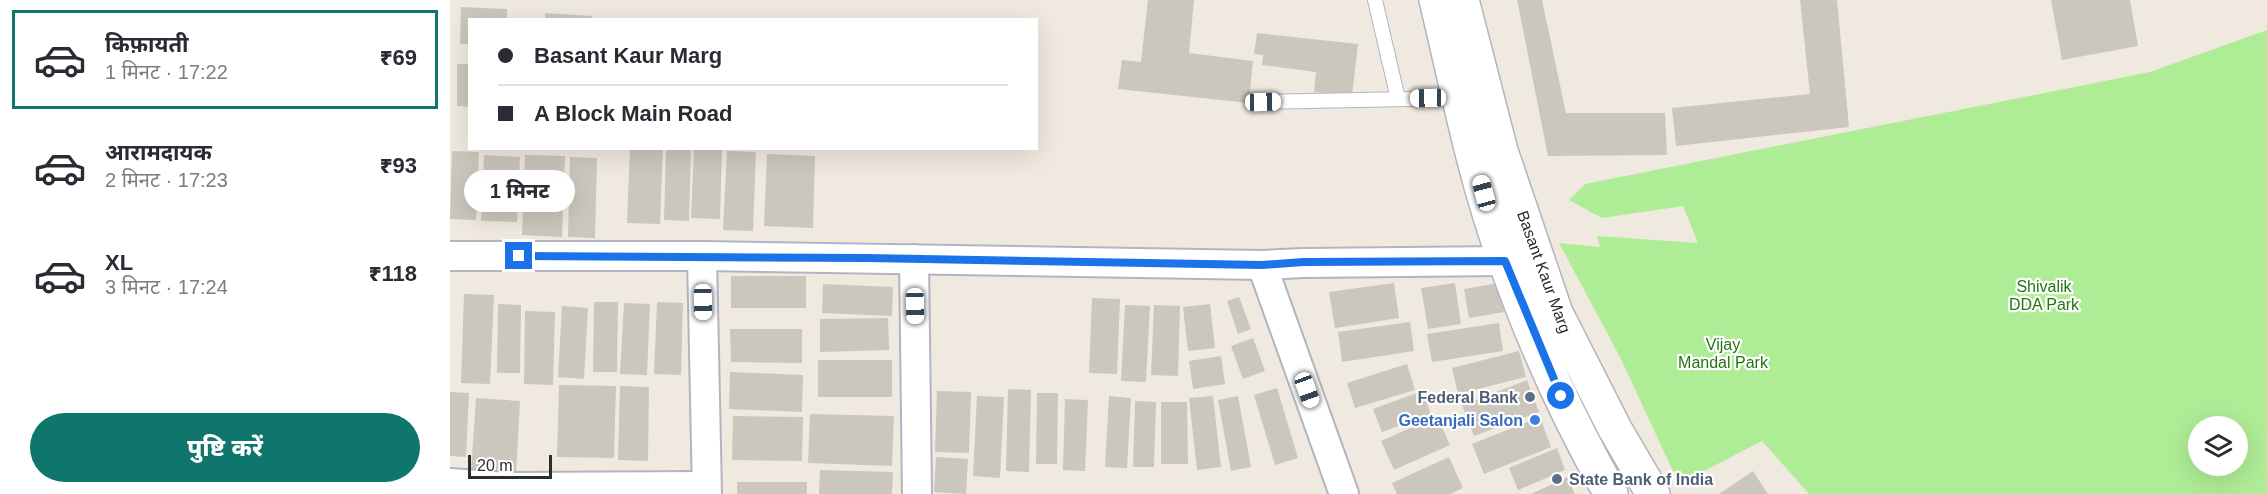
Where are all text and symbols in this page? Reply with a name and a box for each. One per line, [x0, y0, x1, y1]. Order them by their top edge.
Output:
text: किफ़ायती [105, 32, 189, 57]
icon: car [33, 33, 87, 87]
text: Basant Kaur Marg [534, 43, 722, 68]
text: ₹69 [380, 45, 417, 70]
text: 1 मिनट · 17:22 [105, 61, 228, 83]
car [1410, 89, 1446, 107]
car [1245, 93, 1281, 111]
text: A Block Main Road [534, 101, 732, 126]
text: आरामदायक [105, 140, 212, 165]
icon: car [33, 141, 87, 195]
text: ₹93 [380, 153, 417, 178]
text: 2 मिनट · 17:23 [105, 169, 228, 191]
callout: 1 मिनट [464, 169, 574, 211]
car [1471, 173, 1497, 213]
text: 1 मिनट [490, 180, 549, 202]
street label: Basant Kaur Marg [1514, 209, 1574, 335]
route end [505, 242, 532, 269]
icon: car [33, 249, 87, 303]
text: XL [105, 250, 133, 275]
text: ₹118 [369, 261, 417, 286]
text: 3 मिनट · 17:24 [105, 276, 228, 298]
park label: Shivalik DDA Park [2009, 278, 2080, 313]
car [694, 284, 712, 320]
car [906, 288, 924, 324]
park label: Vijay Mandal Park [1678, 336, 1769, 371]
car [1292, 370, 1322, 410]
route start [1547, 382, 1574, 409]
place label: Federal Bank [1418, 389, 1518, 406]
marker: Federal Bank [1523, 390, 1537, 404]
place label: Geetanjali Salon [1399, 412, 1523, 429]
button: पुष्टि करें [30, 413, 420, 482]
marker: Geetanjali Salon [1528, 413, 1542, 427]
map controls [2188, 416, 2248, 476]
button: layers [2188, 416, 2248, 476]
scale bar [468, 452, 552, 480]
text: 20 m [477, 457, 513, 474]
place label: State Bank of India [1569, 471, 1713, 488]
marker: State Bank of India [1550, 472, 1564, 486]

